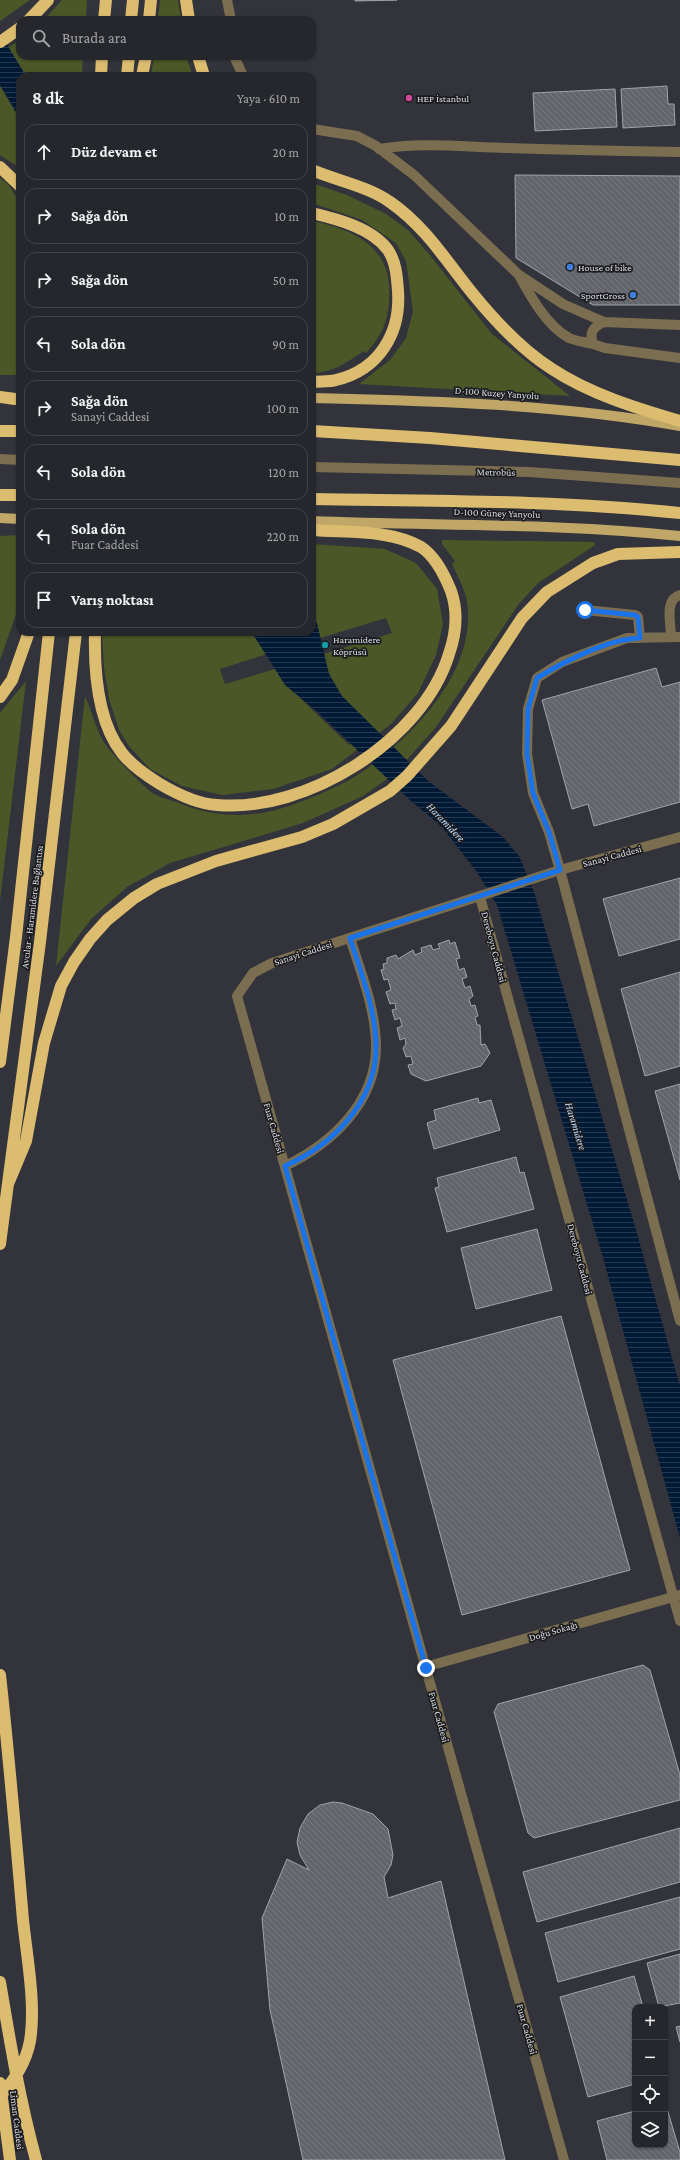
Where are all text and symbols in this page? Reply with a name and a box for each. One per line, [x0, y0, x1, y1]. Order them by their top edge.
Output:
search box [16, 16, 316, 60]
icon: search [30, 27, 52, 49]
text: Burada ara [62, 30, 127, 46]
text: 8 dk [32, 89, 64, 108]
text: Yaya · 610 m [237, 91, 300, 106]
marker: HEP İstanbul [404, 93, 414, 103]
place label: HEP İstanbul [417, 93, 470, 104]
icon: ahead [33, 141, 55, 163]
text: Düz devam et [71, 144, 157, 160]
text: 20 m [273, 145, 299, 160]
icon: right [33, 205, 55, 227]
text: Sağa dön [71, 208, 128, 224]
text: 10 m [274, 209, 299, 224]
marker: House of bike [565, 262, 575, 272]
place label: House of bike [578, 262, 632, 273]
icon: right [33, 269, 55, 291]
text: Sağa dön [71, 272, 128, 288]
text: 50 m [273, 273, 299, 288]
place label: SportGross [581, 290, 625, 301]
marker: SportGross [628, 290, 638, 300]
icon: left [33, 333, 55, 355]
text: Sola dön [71, 336, 126, 352]
text: 90 m [272, 337, 299, 352]
street label: D-100 Kuzey Yanyolu [454, 385, 540, 401]
text: Sağa dön [71, 393, 128, 409]
icon: right [33, 397, 55, 419]
text: 100 m [267, 401, 299, 416]
text: Sanayi Caddesi [71, 409, 149, 424]
icon: left [33, 461, 55, 483]
text: Sola dön [71, 464, 126, 480]
text: 120 m [268, 465, 299, 480]
street label: Metrobüs [477, 466, 516, 478]
street label: D-100 Güney Yanyolu [454, 506, 541, 520]
text: Sola dön [71, 521, 126, 537]
icon: left [33, 525, 55, 547]
text: 220 m [266, 529, 299, 544]
text: Fuar Caddesi [71, 537, 139, 552]
icon: arrive [33, 589, 55, 611]
text: Varış noktası [71, 592, 154, 608]
route start [576, 601, 594, 619]
place label: Haramidere Köprüsü [333, 634, 381, 657]
marker: Haramidere Köprüsü [320, 640, 330, 650]
water label: Haramidere [425, 800, 468, 845]
street label: Sanayi Caddesi [581, 843, 643, 869]
street label: Avcılar - Haramidere Bağlantısı [19, 844, 45, 969]
street label: Dereboyu Caddesi [479, 911, 509, 984]
street label: Sanayi Caddesi [273, 938, 334, 968]
street label: Fuar Caddesi [262, 1101, 287, 1155]
water label: Haramidere [563, 1101, 589, 1152]
street label: Dereboyu Caddesi [565, 1223, 595, 1296]
street label: Doğu Sokağı [527, 1619, 579, 1643]
route end [417, 1659, 435, 1677]
street label: Fuar Caddesi [427, 1690, 452, 1744]
street label: Fuar Caddesi [515, 2002, 540, 2056]
map controls [632, 2004, 668, 2148]
button: + [632, 2004, 668, 2040]
button: − [632, 2040, 668, 2076]
button: locate [632, 2076, 668, 2112]
street label: Liman Caddesi [8, 2090, 26, 2151]
button: layers [632, 2112, 668, 2148]

